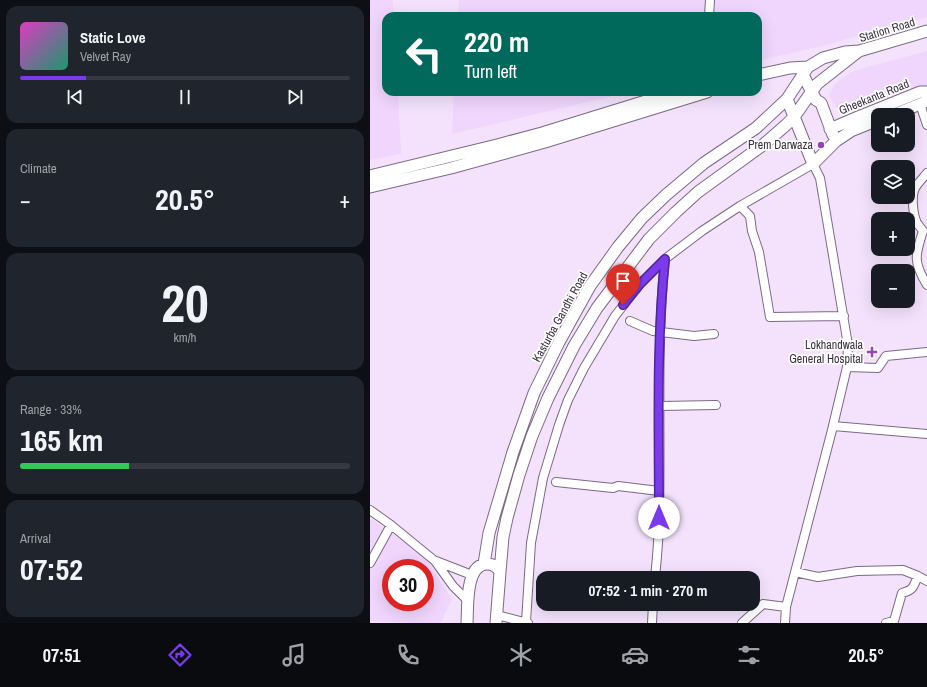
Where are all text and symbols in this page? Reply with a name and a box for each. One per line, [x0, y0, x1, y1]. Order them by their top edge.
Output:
street label: Station Road [857, 14, 917, 46]
text: 220 m [464, 23, 529, 61]
text: Static Love [80, 27, 146, 48]
icon: left [398, 28, 450, 80]
text: Velvet Ray [80, 48, 131, 65]
text: Turn left [464, 59, 517, 84]
street label: Gheekanta Road [837, 76, 911, 118]
icon: previous [64, 86, 86, 108]
icon: pause [174, 86, 196, 108]
icon: next [284, 86, 306, 108]
map controls [871, 108, 915, 308]
button: sound [871, 108, 915, 152]
place label: Prem Darwaza [748, 137, 814, 153]
marker: Prem Darwaza [816, 140, 826, 150]
text: Climate [20, 160, 57, 177]
button: layers [871, 160, 915, 204]
text: 20.5° [155, 179, 215, 219]
text: − [20, 185, 31, 215]
text: + [339, 185, 350, 215]
button: + [871, 212, 915, 256]
pin [606, 264, 640, 305]
button: − [871, 264, 915, 308]
text: 20 [161, 268, 209, 338]
street label: Kasturba Gandhi Road [529, 269, 591, 365]
icon: arrive [612, 270, 634, 292]
text: km/h [173, 329, 197, 346]
place label: Lokhandwala General Hospital [789, 337, 864, 367]
marker: Lokhandwala General Hospital [866, 346, 878, 358]
text: Range · 33% [20, 401, 82, 418]
text: 165 km [20, 420, 103, 460]
position arrow [638, 497, 680, 539]
text: Arrival [20, 530, 51, 547]
text: 07:52 [20, 549, 83, 589]
speed limit sign: 30 [382, 559, 434, 611]
text: 07:52 · 1 min · 270 m [589, 580, 707, 601]
icon: directions [166, 641, 194, 669]
icon: music [280, 641, 308, 669]
icon: phone [394, 641, 422, 669]
icon: climate [507, 641, 535, 669]
icon: car [621, 641, 649, 669]
icon: filters [735, 641, 763, 669]
text: 07:51 [43, 643, 81, 668]
text: 20.5° [848, 643, 884, 668]

